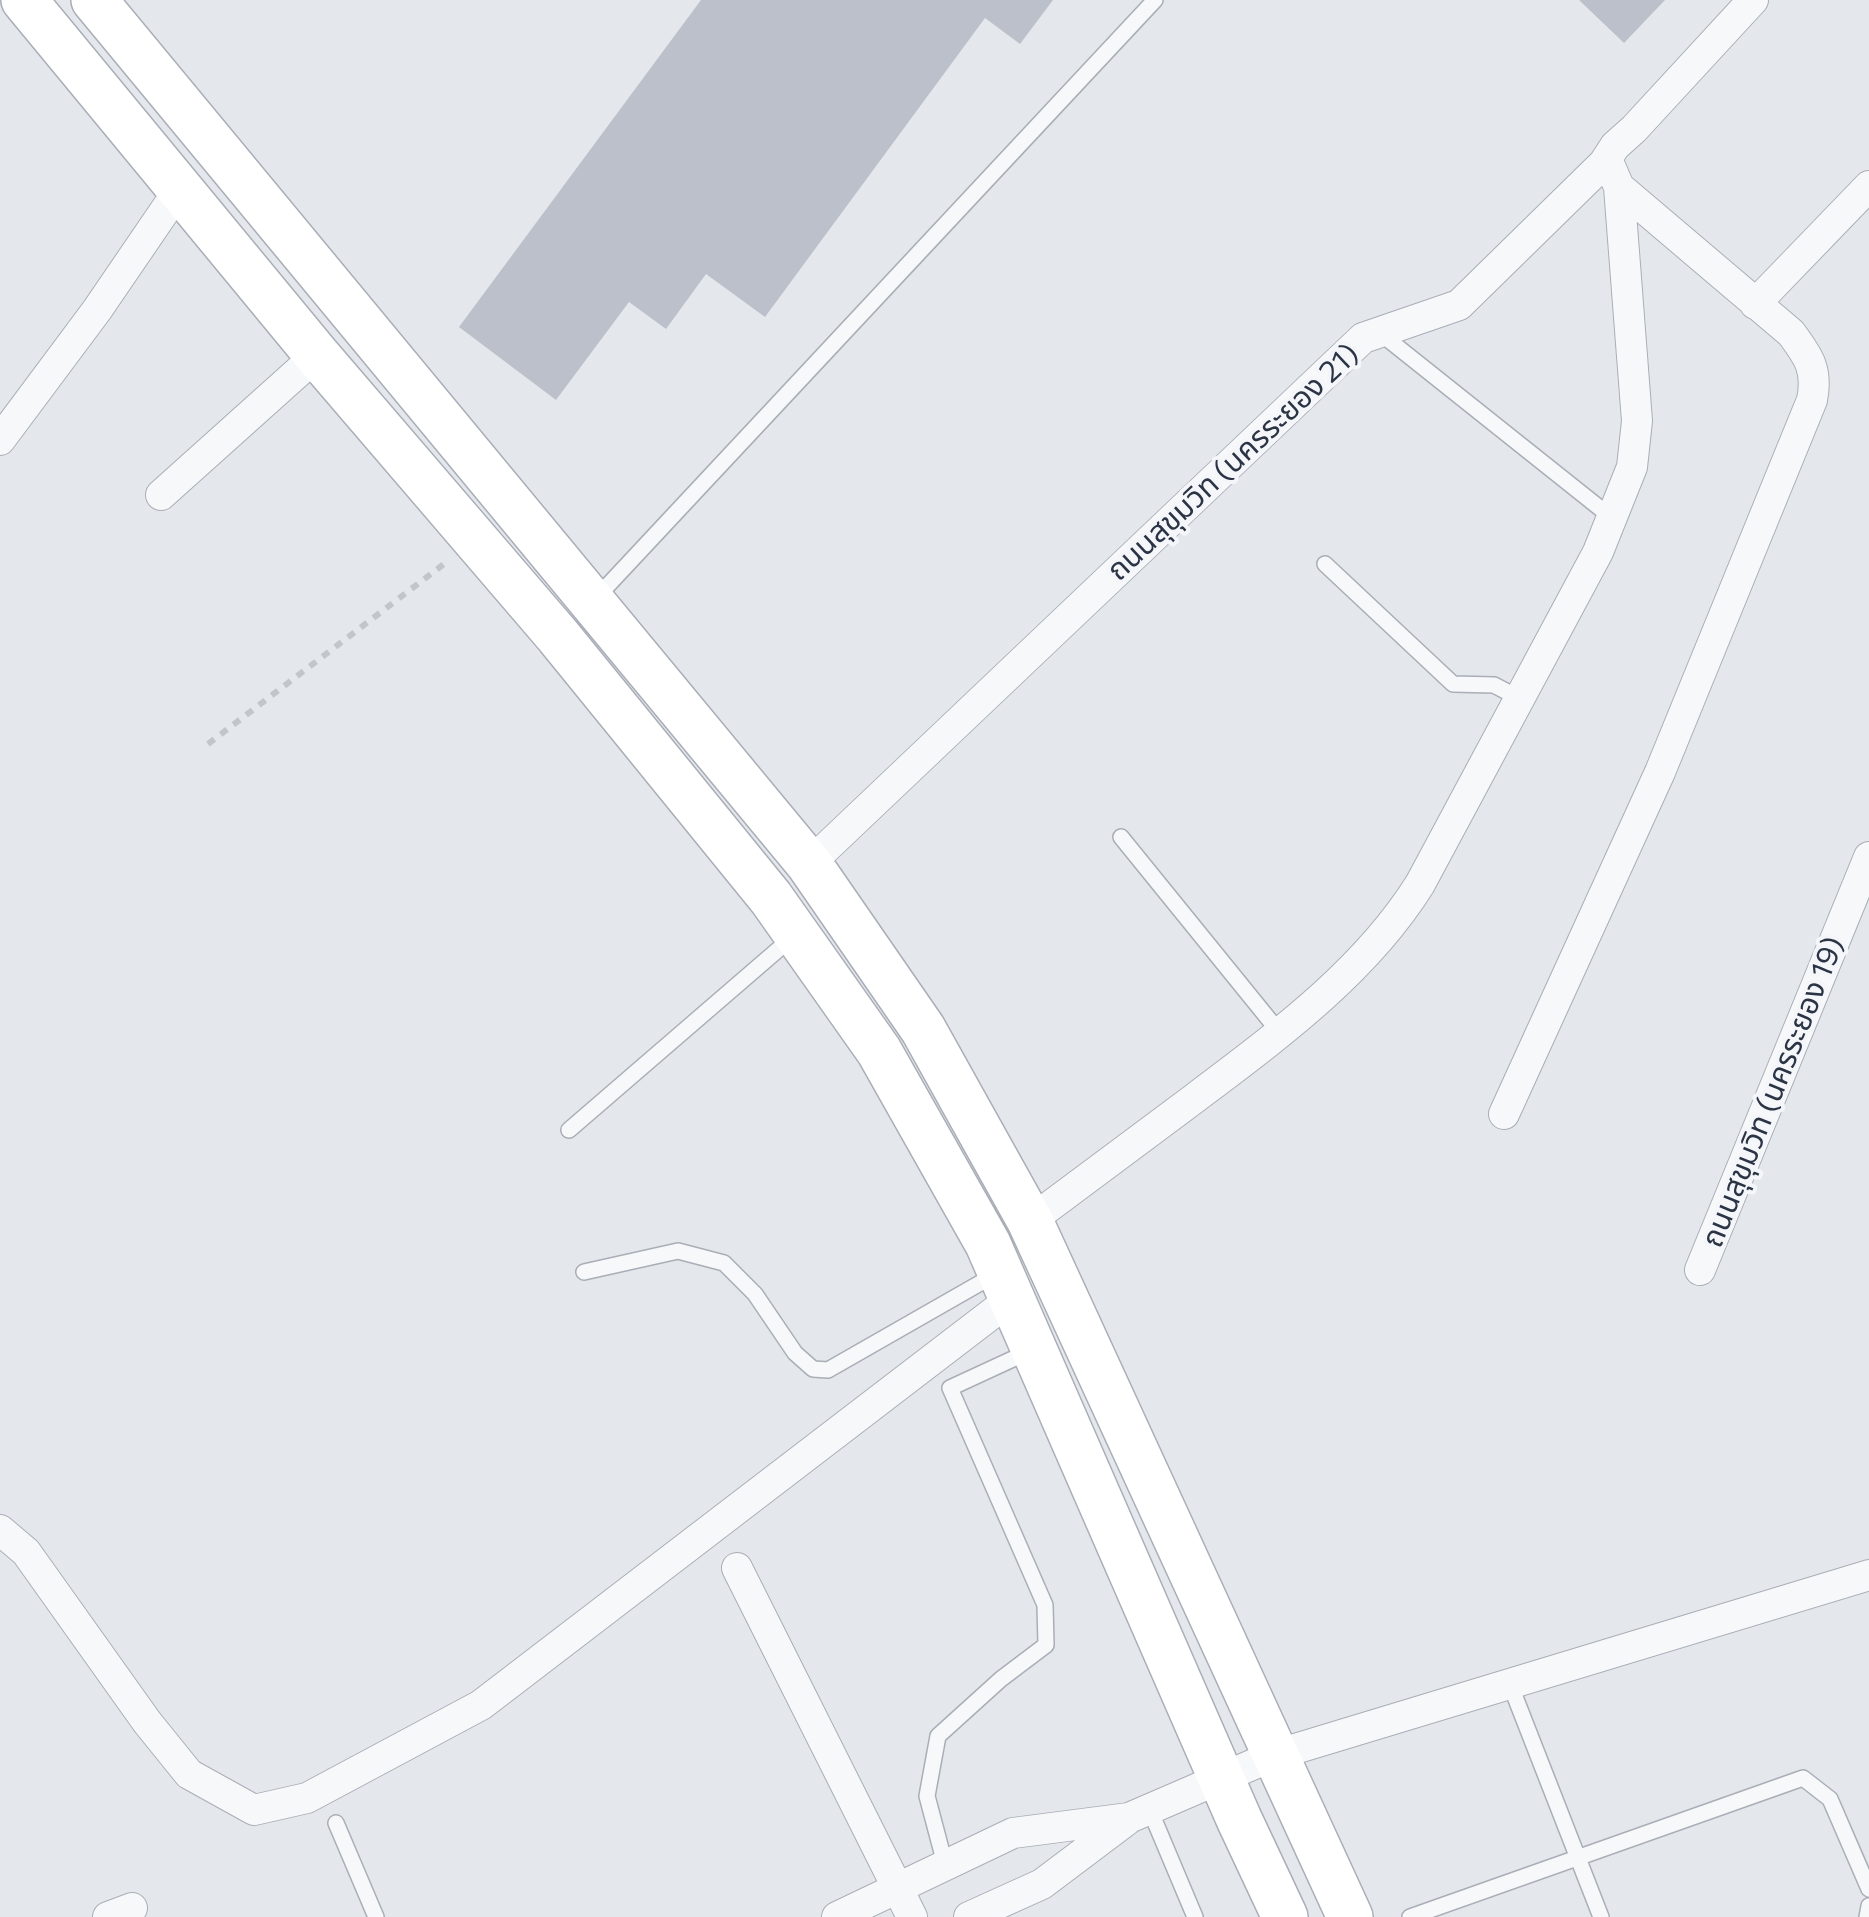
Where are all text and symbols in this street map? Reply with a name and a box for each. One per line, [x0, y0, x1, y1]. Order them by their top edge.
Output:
street label: ถนนสุขุมวิท (นครระยอง 21) [1100, 336, 1366, 588]
street label: ถนนสุขุมวิท (นครระยอง 19) [1694, 931, 1852, 1253]

